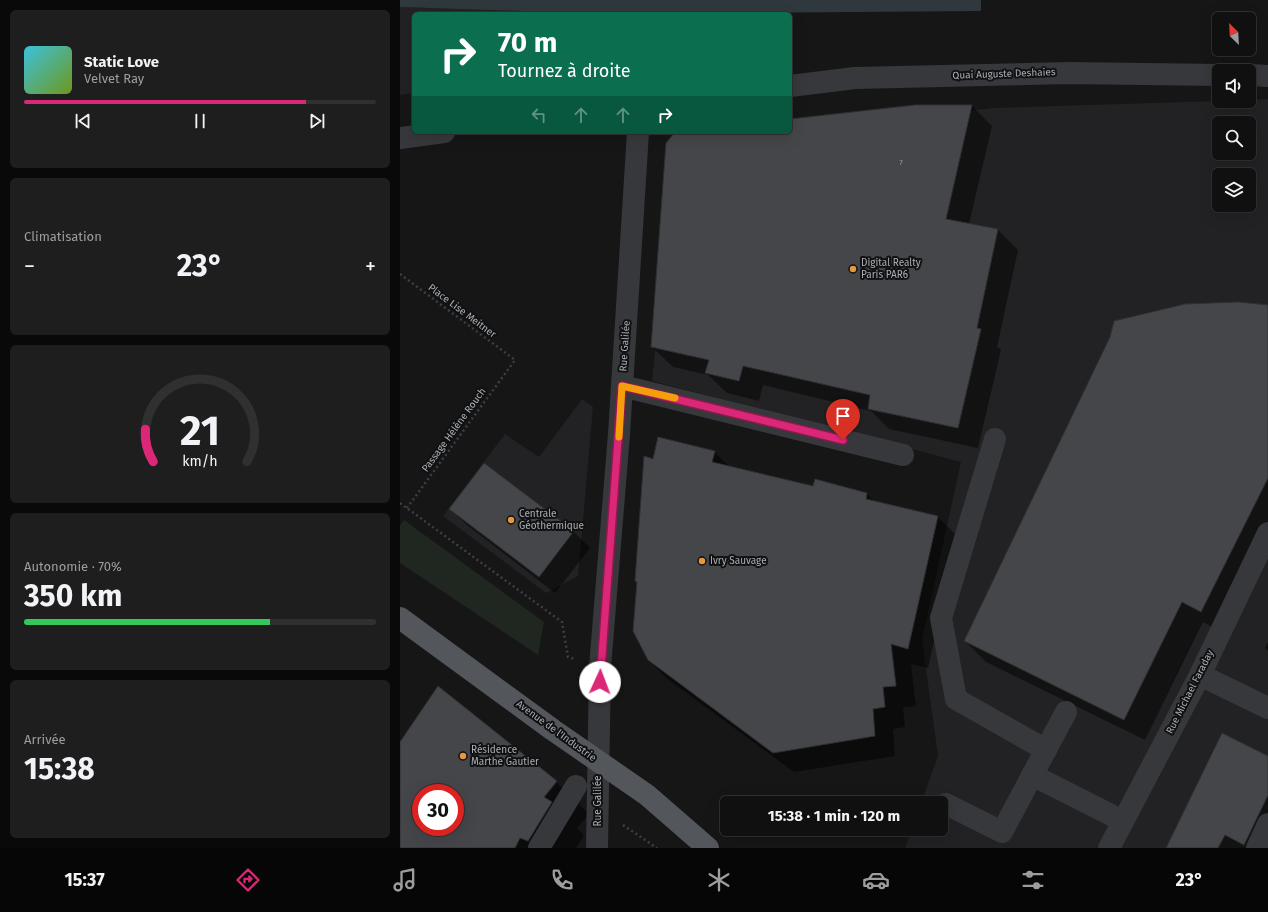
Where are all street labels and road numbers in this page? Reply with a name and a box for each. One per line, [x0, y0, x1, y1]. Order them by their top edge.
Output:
street label: Quai Auguste Deshaies [952, 66, 1056, 82]
street label: Place Lise Meitner [426, 281, 499, 341]
street label: Rue Galilée [617, 320, 633, 372]
street label: Passage Hélène Rouch [419, 386, 489, 474]
street label: Rue Michael Faraday [1164, 648, 1216, 736]
street label: Avenue de l'Industrie [514, 698, 598, 764]
street label: Rue Galilée [592, 775, 604, 827]

